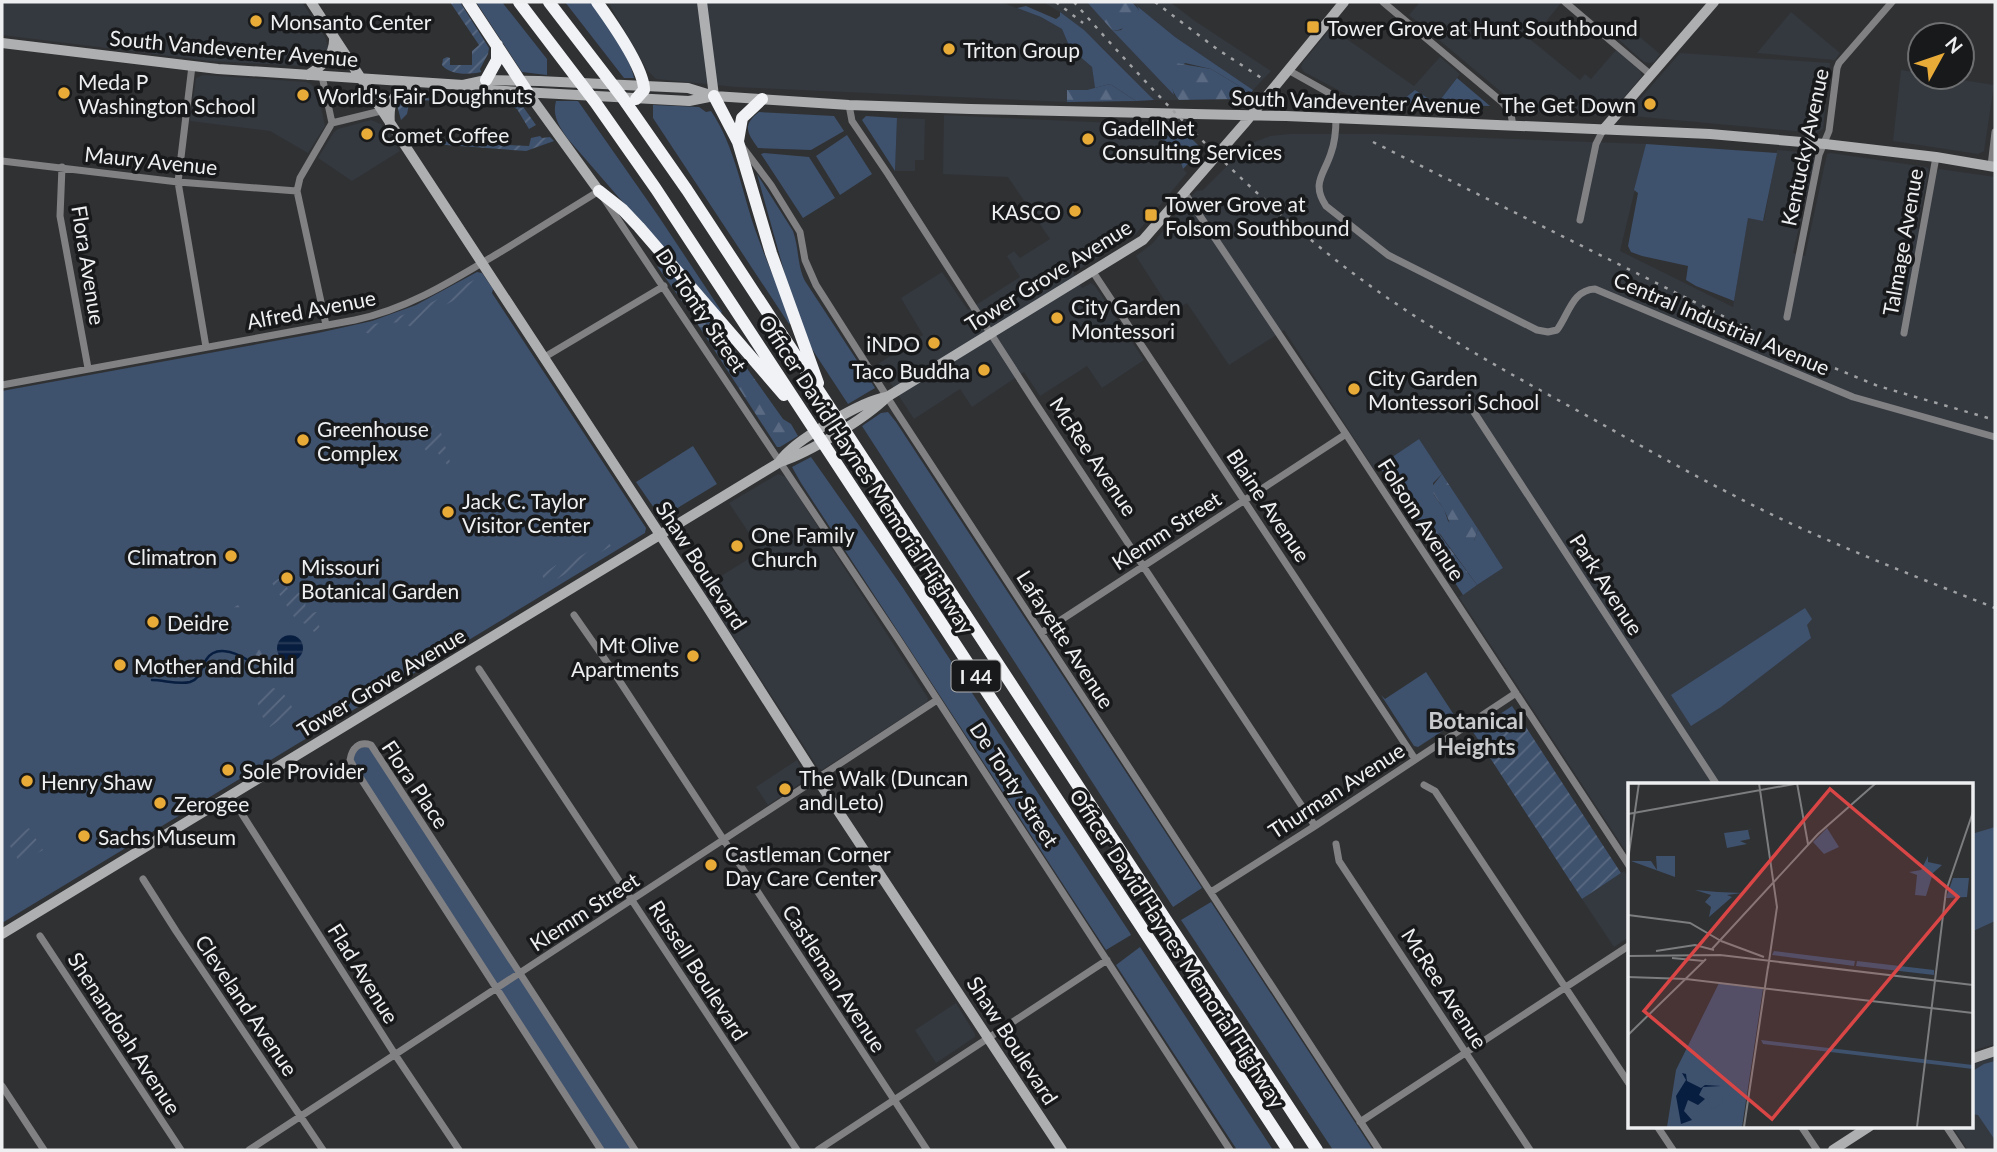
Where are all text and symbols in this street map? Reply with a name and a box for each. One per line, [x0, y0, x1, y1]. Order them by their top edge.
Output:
place label: Monsanto Center [270, 9, 432, 34]
marker: Monsanto Center [248, 13, 264, 29]
place label: Tower Grove at Hunt Southbound [1327, 15, 1638, 40]
marker: Tower Grove at Hunt Southbound [1305, 19, 1321, 35]
north arrow [1906, 21, 1976, 91]
street label: South Vandeventer Avenue [109, 25, 359, 71]
text: N [1941, 32, 1968, 58]
place label: Triton Group [963, 37, 1080, 62]
marker: Triton Group [941, 41, 957, 57]
street label: Kentucky Avenue [1775, 66, 1833, 228]
place label: Meda P Washington School [78, 69, 256, 118]
place label: World's Fair Doughnuts [317, 83, 533, 108]
street label: South Vandeventer Avenue [1231, 84, 1481, 118]
marker: Meda P Washington School [56, 85, 72, 101]
marker: World's Fair Doughnuts [295, 87, 311, 103]
place label: The Get Down [1501, 92, 1636, 117]
marker: The Get Down [1642, 96, 1658, 112]
place label: GadellNet Consulting Services [1102, 115, 1282, 164]
place label: Comet Coffee [381, 122, 509, 147]
marker: Comet Coffee [359, 126, 375, 142]
marker: GadellNet Consulting Services [1080, 131, 1096, 147]
street label: Maury Avenue [83, 141, 219, 179]
street label: Talmage Avenue [1877, 166, 1927, 318]
place label: Tower Grove at Folsom Southbound [1165, 191, 1350, 240]
place label: KASCO [991, 199, 1061, 224]
street label: Flora Avenue [67, 203, 111, 327]
marker: KASCO [1067, 203, 1083, 219]
marker: Tower Grove at Folsom Southbound [1143, 207, 1159, 223]
street label: Tower Grove Avenue [960, 214, 1136, 336]
street label: De Tonty Street [652, 244, 753, 377]
street label: Central Industrial Avenue [1610, 266, 1834, 380]
street label: Alfred Avenue [244, 284, 378, 334]
place label: City Garden Montessori [1071, 294, 1181, 343]
street label: Officer David Haynes Memorial Highway [754, 310, 980, 638]
marker: City Garden Montessori [1049, 310, 1065, 326]
place label: iNDO [866, 331, 920, 356]
marker: iNDO [926, 335, 942, 351]
place label: Taco Buddha [852, 358, 970, 383]
marker: Taco Buddha [976, 362, 992, 378]
place label: City Garden Montessori School [1368, 365, 1539, 414]
marker: City Garden Montessori School [1346, 381, 1362, 397]
street label: McRee Avenue [1045, 392, 1143, 520]
place label: Greenhouse Complex [317, 416, 429, 465]
marker: Greenhouse Complex [295, 432, 311, 448]
street label: Blaine Avenue [1222, 444, 1316, 566]
street label: Folsom Avenue [1373, 453, 1471, 585]
street label: Klemm Street [1107, 485, 1226, 575]
place label: Jack C. Taylor Visitor Center [462, 488, 590, 537]
street label: Shaw Boulevard [651, 496, 753, 634]
marker: Jack C. Taylor Visitor Center [440, 504, 456, 520]
place label: One Family Church [751, 522, 855, 571]
street label: Park Avenue [1565, 529, 1649, 639]
marker: One Family Church [729, 538, 745, 554]
place label: Climatron [127, 544, 217, 569]
marker: Climatron [223, 548, 239, 564]
place label: Missouri Botanical Garden [301, 554, 459, 603]
street label: Lafayette Avenue [1012, 565, 1120, 713]
marker: Missouri Botanical Garden [279, 570, 295, 586]
place label: Deidre [167, 610, 229, 635]
marker: Deidre [145, 614, 161, 630]
street label: Tower Grove Avenue [293, 622, 469, 742]
place label: Mt Olive Apartments [571, 632, 679, 681]
marker: Mt Olive Apartments [685, 648, 701, 664]
place label: Mother and Child [134, 653, 295, 678]
marker: Mother and Child [112, 657, 128, 673]
road number: I 44 [951, 660, 1000, 692]
district label: Botanical Heights [1428, 706, 1524, 760]
street label: De Tonty Street [965, 717, 1065, 851]
street label: Flora Place [377, 735, 455, 833]
street label: Thurman Avenue [1263, 737, 1409, 843]
place label: Sole Provider [242, 758, 365, 783]
marker: Sole Provider [220, 762, 236, 778]
place label: The Walk (Duncan and Leto) [799, 765, 968, 814]
place label: Henry Shaw [41, 769, 153, 794]
marker: Henry Shaw [19, 773, 35, 789]
marker: The Walk (Duncan and Leto) [777, 781, 793, 797]
inset map [1628, 783, 1972, 1128]
street label: Officer David Haynes Memorial Highway [1065, 784, 1291, 1112]
place label: Zerogee [174, 791, 249, 816]
marker: Zerogee [152, 795, 168, 811]
place label: Sachs Museum [98, 824, 236, 849]
marker: Sachs Museum [76, 828, 92, 844]
place label: Castleman Corner Day Care Center [725, 841, 891, 890]
marker: Castleman Corner Day Care Center [703, 857, 719, 873]
street label: Klemm Street [525, 866, 644, 956]
street label: Russell Boulevard [644, 895, 754, 1045]
street label: Castleman Avenue [778, 900, 892, 1056]
street label: Flad Avenue [323, 918, 405, 1028]
street label: McRee Avenue [1397, 923, 1493, 1053]
street label: Cleveland Avenue [191, 930, 303, 1080]
street label: Shenandoah Avenue [63, 947, 187, 1119]
street label: Shaw Boulevard [962, 971, 1064, 1109]

